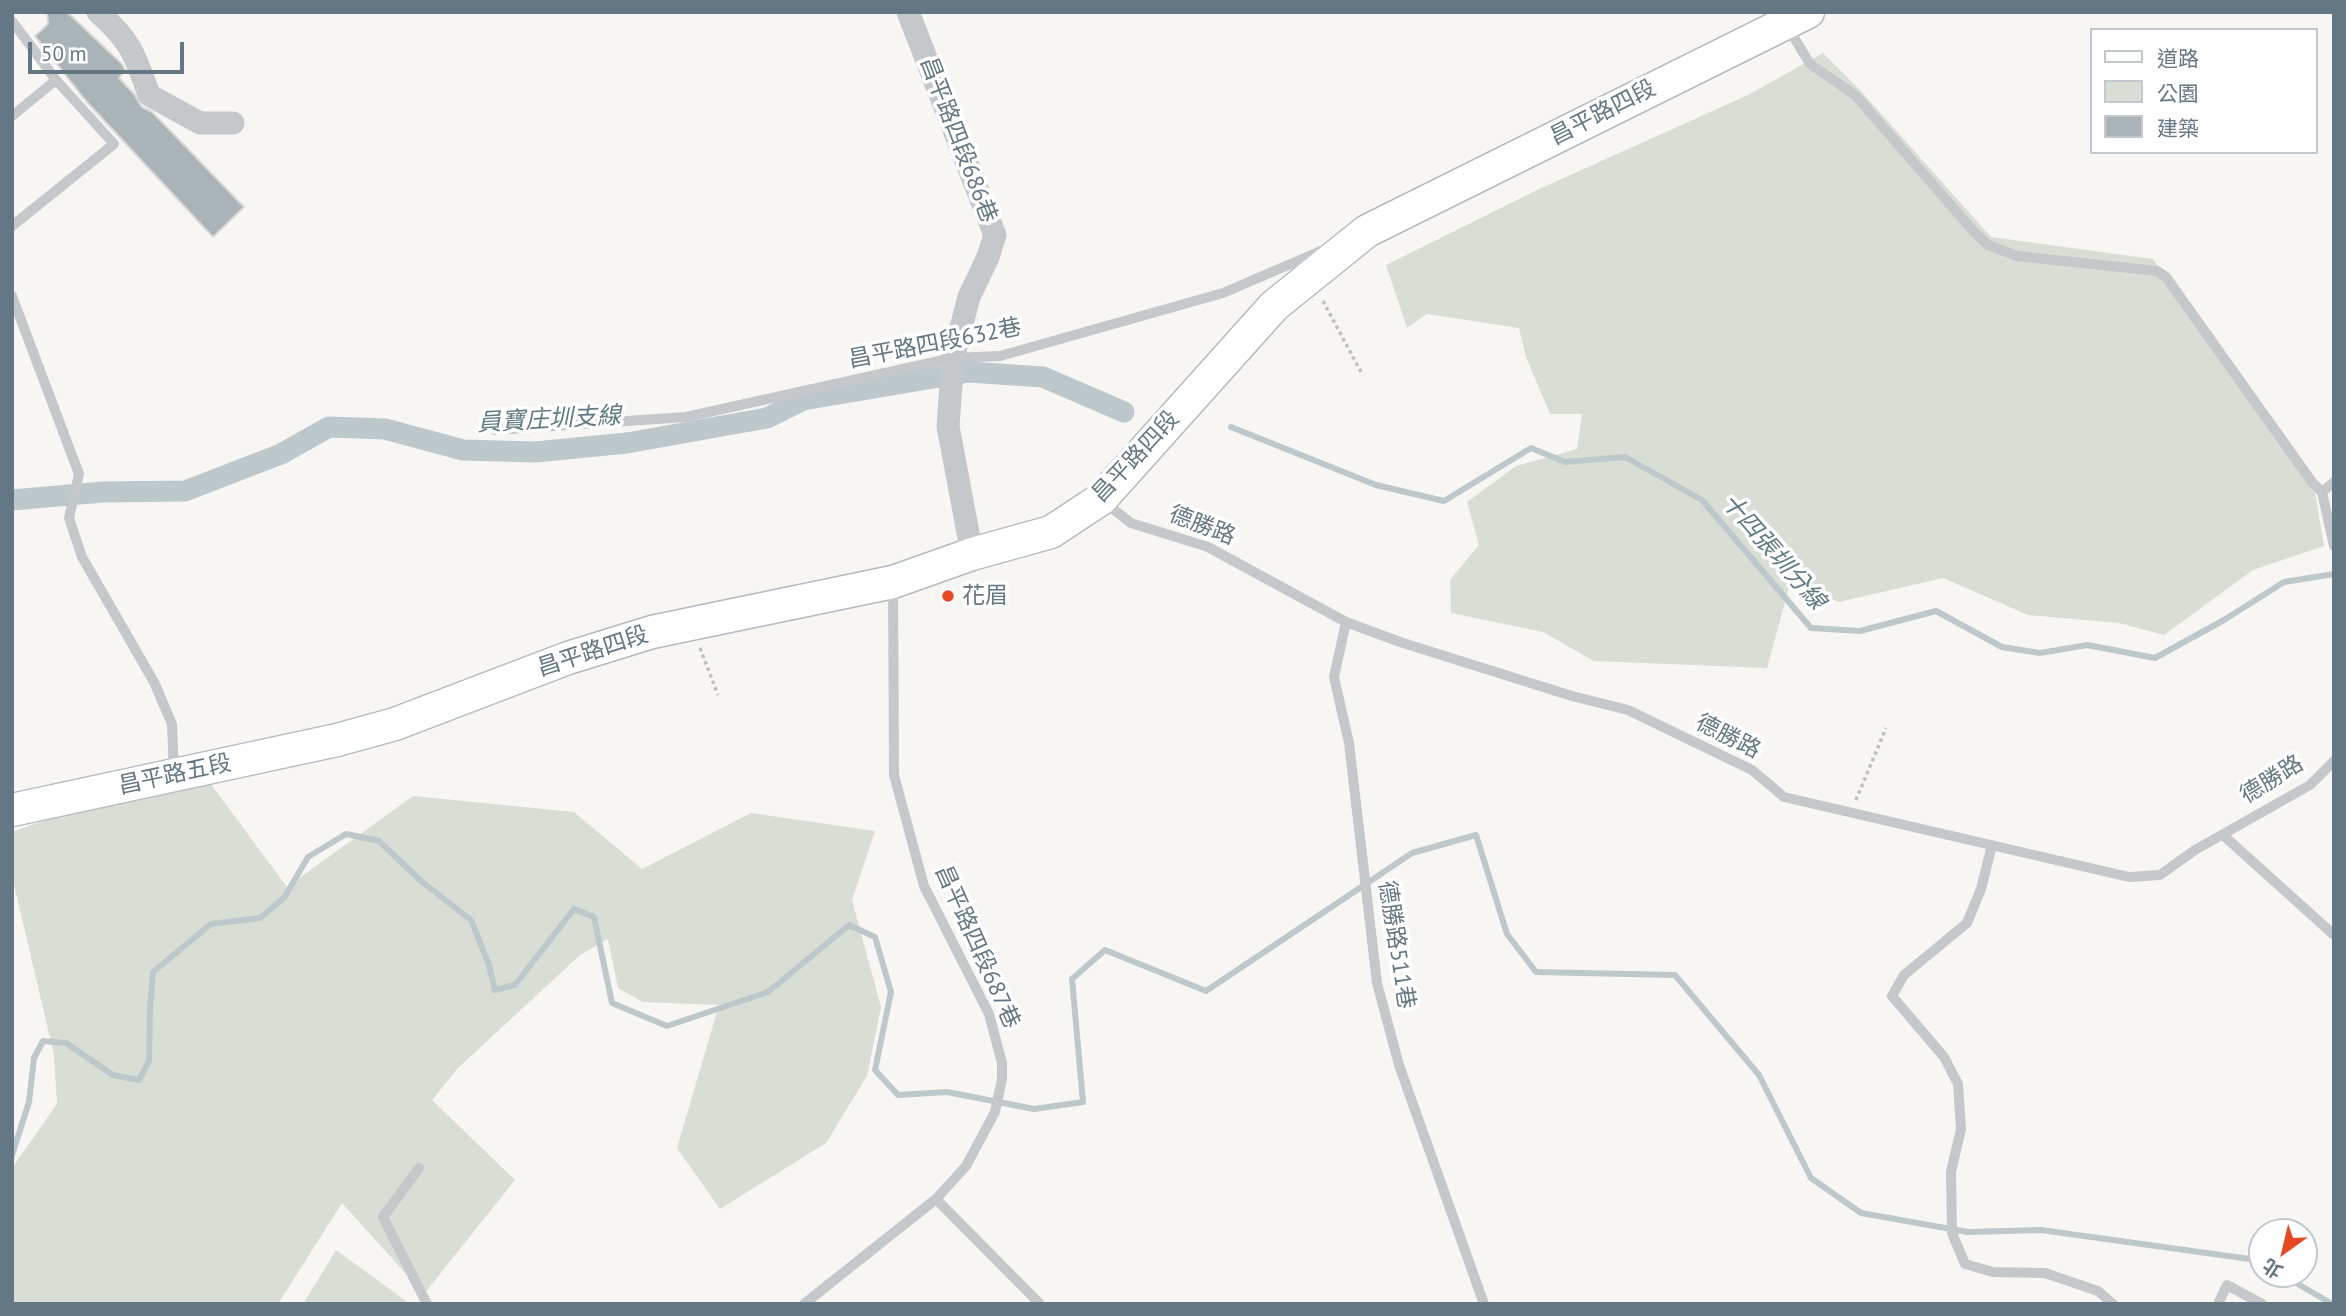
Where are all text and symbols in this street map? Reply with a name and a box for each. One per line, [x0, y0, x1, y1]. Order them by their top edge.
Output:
scale bar [32, 28, 187, 72]
legend [2090, 28, 2318, 154]
text: 50 m [41, 40, 87, 67]
text: 道路 [2157, 45, 2199, 72]
street label: 昌平路四段686巷 [914, 53, 1002, 227]
street label: 昌平路四段 [1546, 75, 1660, 151]
text: 公園 [2157, 80, 2199, 107]
text: 建築 [2157, 115, 2199, 142]
street label: 昌平路四段632巷 [846, 314, 1024, 374]
water label: 員寶庄圳支線 [476, 402, 622, 438]
street label: 昌平路四段 [1087, 406, 1185, 508]
water label: 十四張圳分線 [1715, 488, 1831, 616]
street label: 德勝路 [1165, 501, 1239, 551]
place label: 花眉 [962, 582, 1008, 610]
marker: 花眉 [940, 588, 956, 604]
street label: 昌平路四段 [534, 621, 652, 683]
street label: 德勝路 [1691, 709, 1765, 765]
street label: 昌平路五段 [116, 750, 234, 800]
street label: 德勝路 [2235, 750, 2309, 810]
street label: 昌平路四段687巷 [929, 861, 1025, 1033]
street label: 德勝路511巷 [1372, 879, 1420, 1011]
north arrow [2248, 1218, 2318, 1288]
text: 北 [2258, 1253, 2287, 1284]

